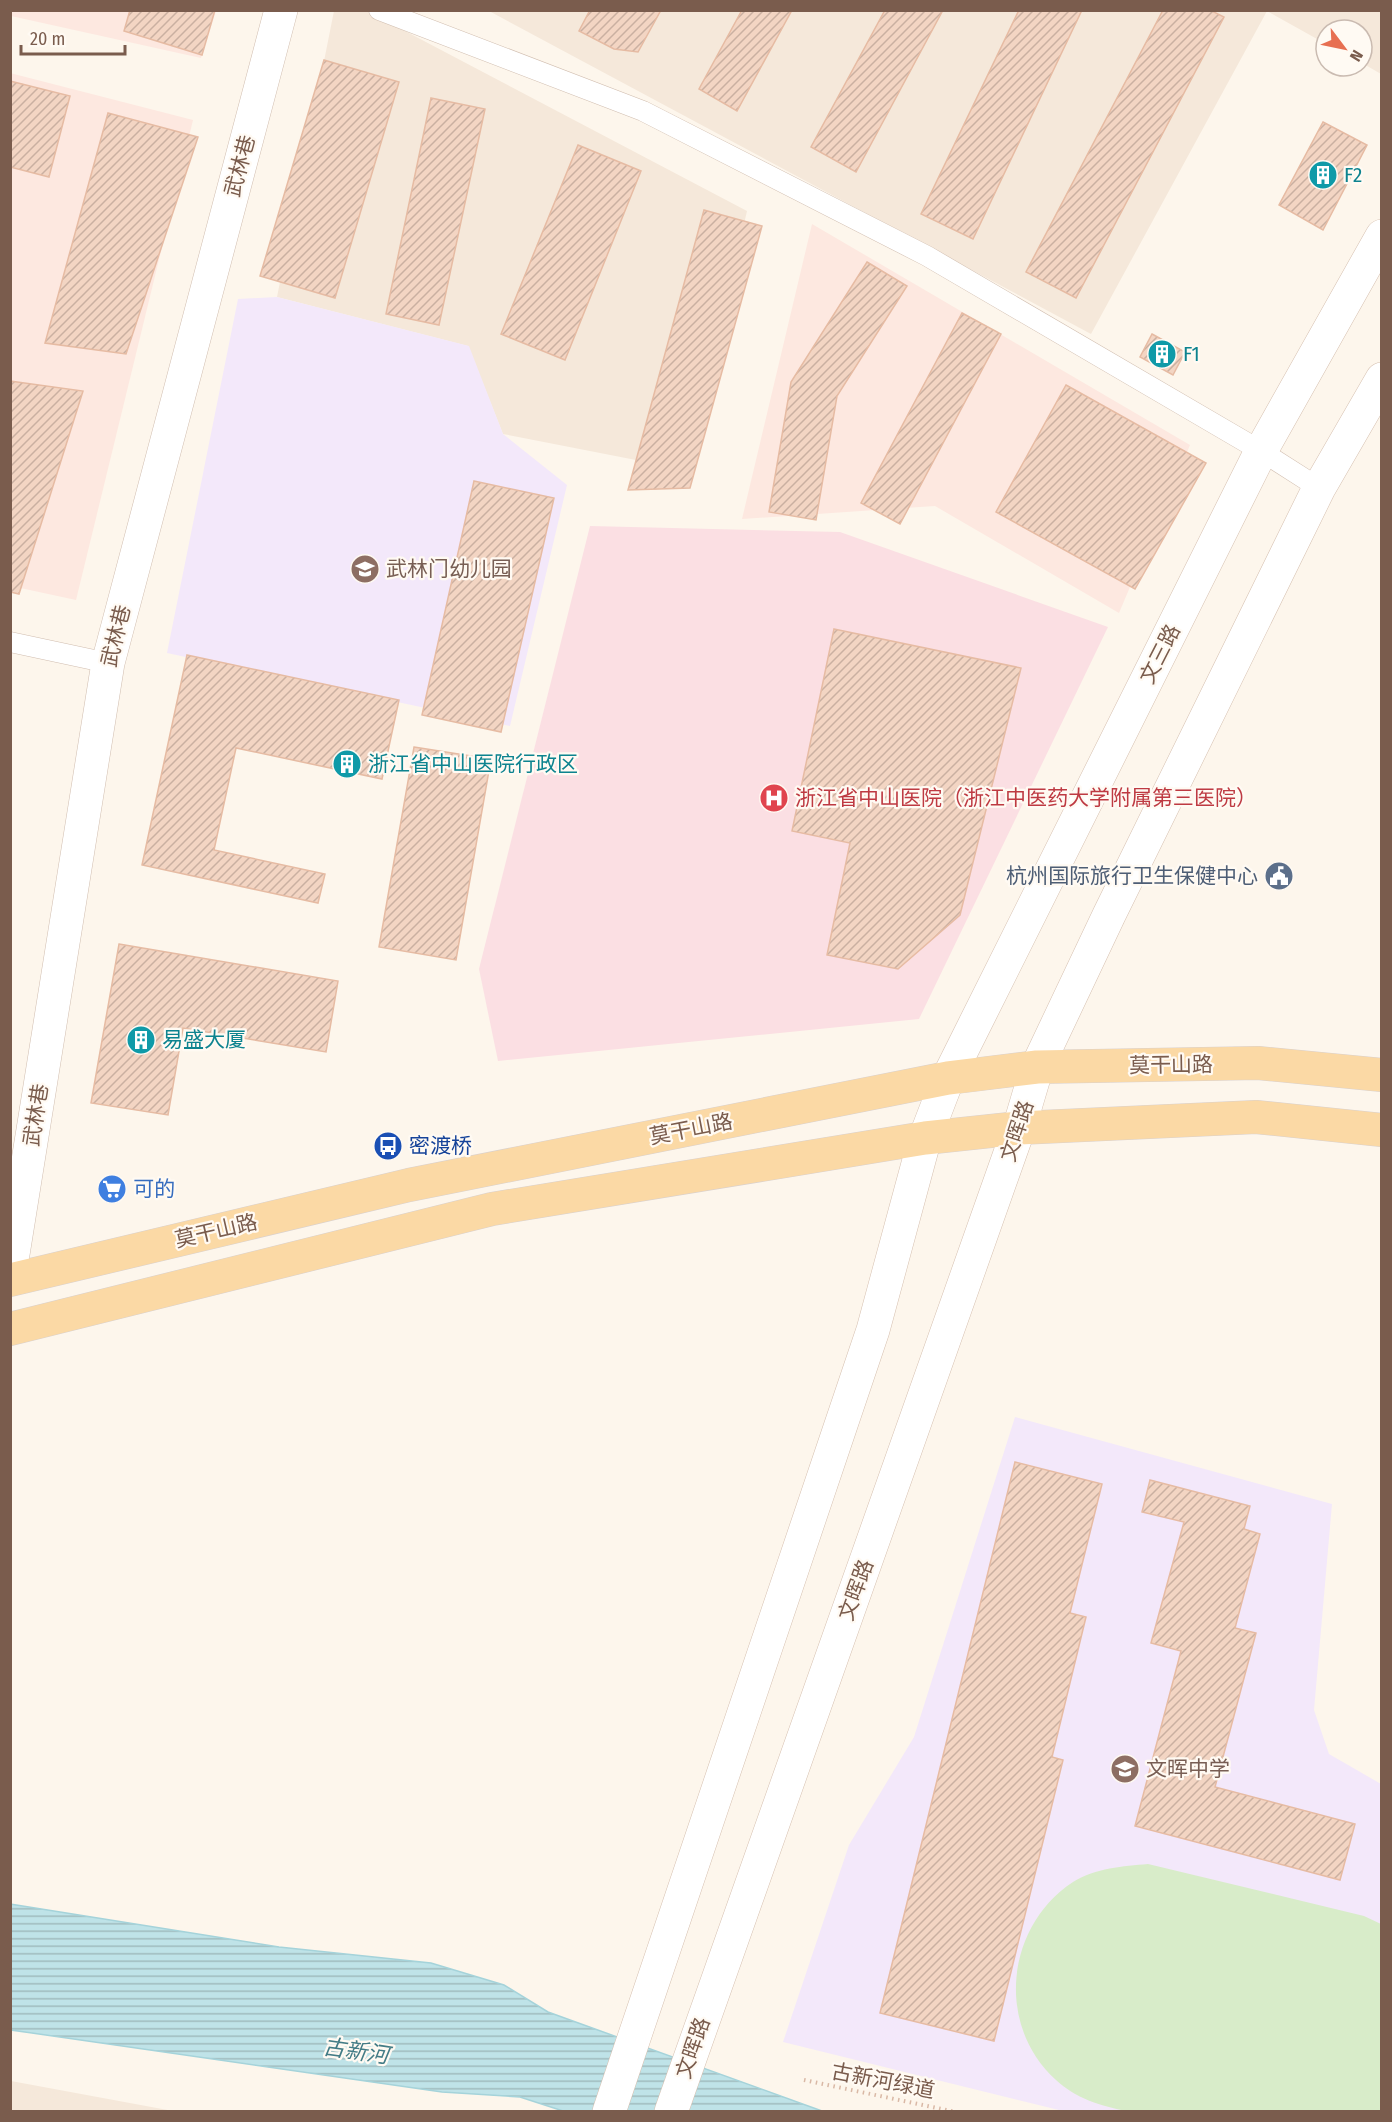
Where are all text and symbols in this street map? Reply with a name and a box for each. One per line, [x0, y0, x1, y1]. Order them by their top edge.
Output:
scale bar [21, 18, 124, 56]
north arrow [1314, 18, 1374, 78]
text: 20 m [30, 28, 65, 50]
text: N [1346, 47, 1367, 65]
street label: 武林巷 [219, 132, 261, 200]
building icon: F2 [1307, 159, 1339, 191]
place label: F2 [1344, 162, 1362, 188]
building icon: F1 [1146, 338, 1178, 370]
place label: F1 [1183, 341, 1200, 367]
school or university icon: 武林门幼儿园 [349, 553, 381, 585]
place label: 武林门幼儿园 [386, 556, 512, 582]
street label: 武林巷 [96, 602, 136, 670]
street label: 文三路 [1134, 620, 1186, 688]
building icon: 浙江省中山医院行政区 [331, 748, 363, 780]
place label: 浙江省中山医院行政区 [368, 751, 578, 777]
hospital icon: 浙江省中山医院（浙江中医药大学附属第三医院） [758, 782, 790, 814]
place label: 浙江省中山医院（浙江中医药大学附属第三医院） [795, 785, 1257, 811]
public building icon: 杭州国际旅行卫生保健中心 [1263, 860, 1295, 892]
place label: 杭州国际旅行卫生保健中心 [1006, 863, 1258, 889]
building icon: 易盛大厦 [125, 1024, 157, 1056]
place label: 易盛大厦 [162, 1027, 246, 1053]
street label: 莫干山路 [1129, 1051, 1213, 1079]
street label: 武林巷 [18, 1082, 54, 1148]
street label: 文晖路 [995, 1097, 1039, 1165]
street label: 莫干山路 [647, 1108, 735, 1150]
bus stop icon: 密渡桥 [372, 1130, 404, 1162]
place label: 密渡桥 [409, 1133, 472, 1159]
supermarket icon: 可的 [96, 1173, 128, 1205]
place label: 可的 [133, 1176, 175, 1202]
street label: 莫干山路 [172, 1209, 260, 1253]
street label: 文晖路 [833, 1556, 879, 1624]
school or university icon: 文晖中学 [1109, 1753, 1141, 1785]
place label: 文晖中学 [1146, 1756, 1230, 1782]
street label: 文晖路 [670, 2014, 716, 2082]
water label: 古新河 [321, 2033, 395, 2070]
street label: 古新河绿道 [829, 2058, 937, 2104]

